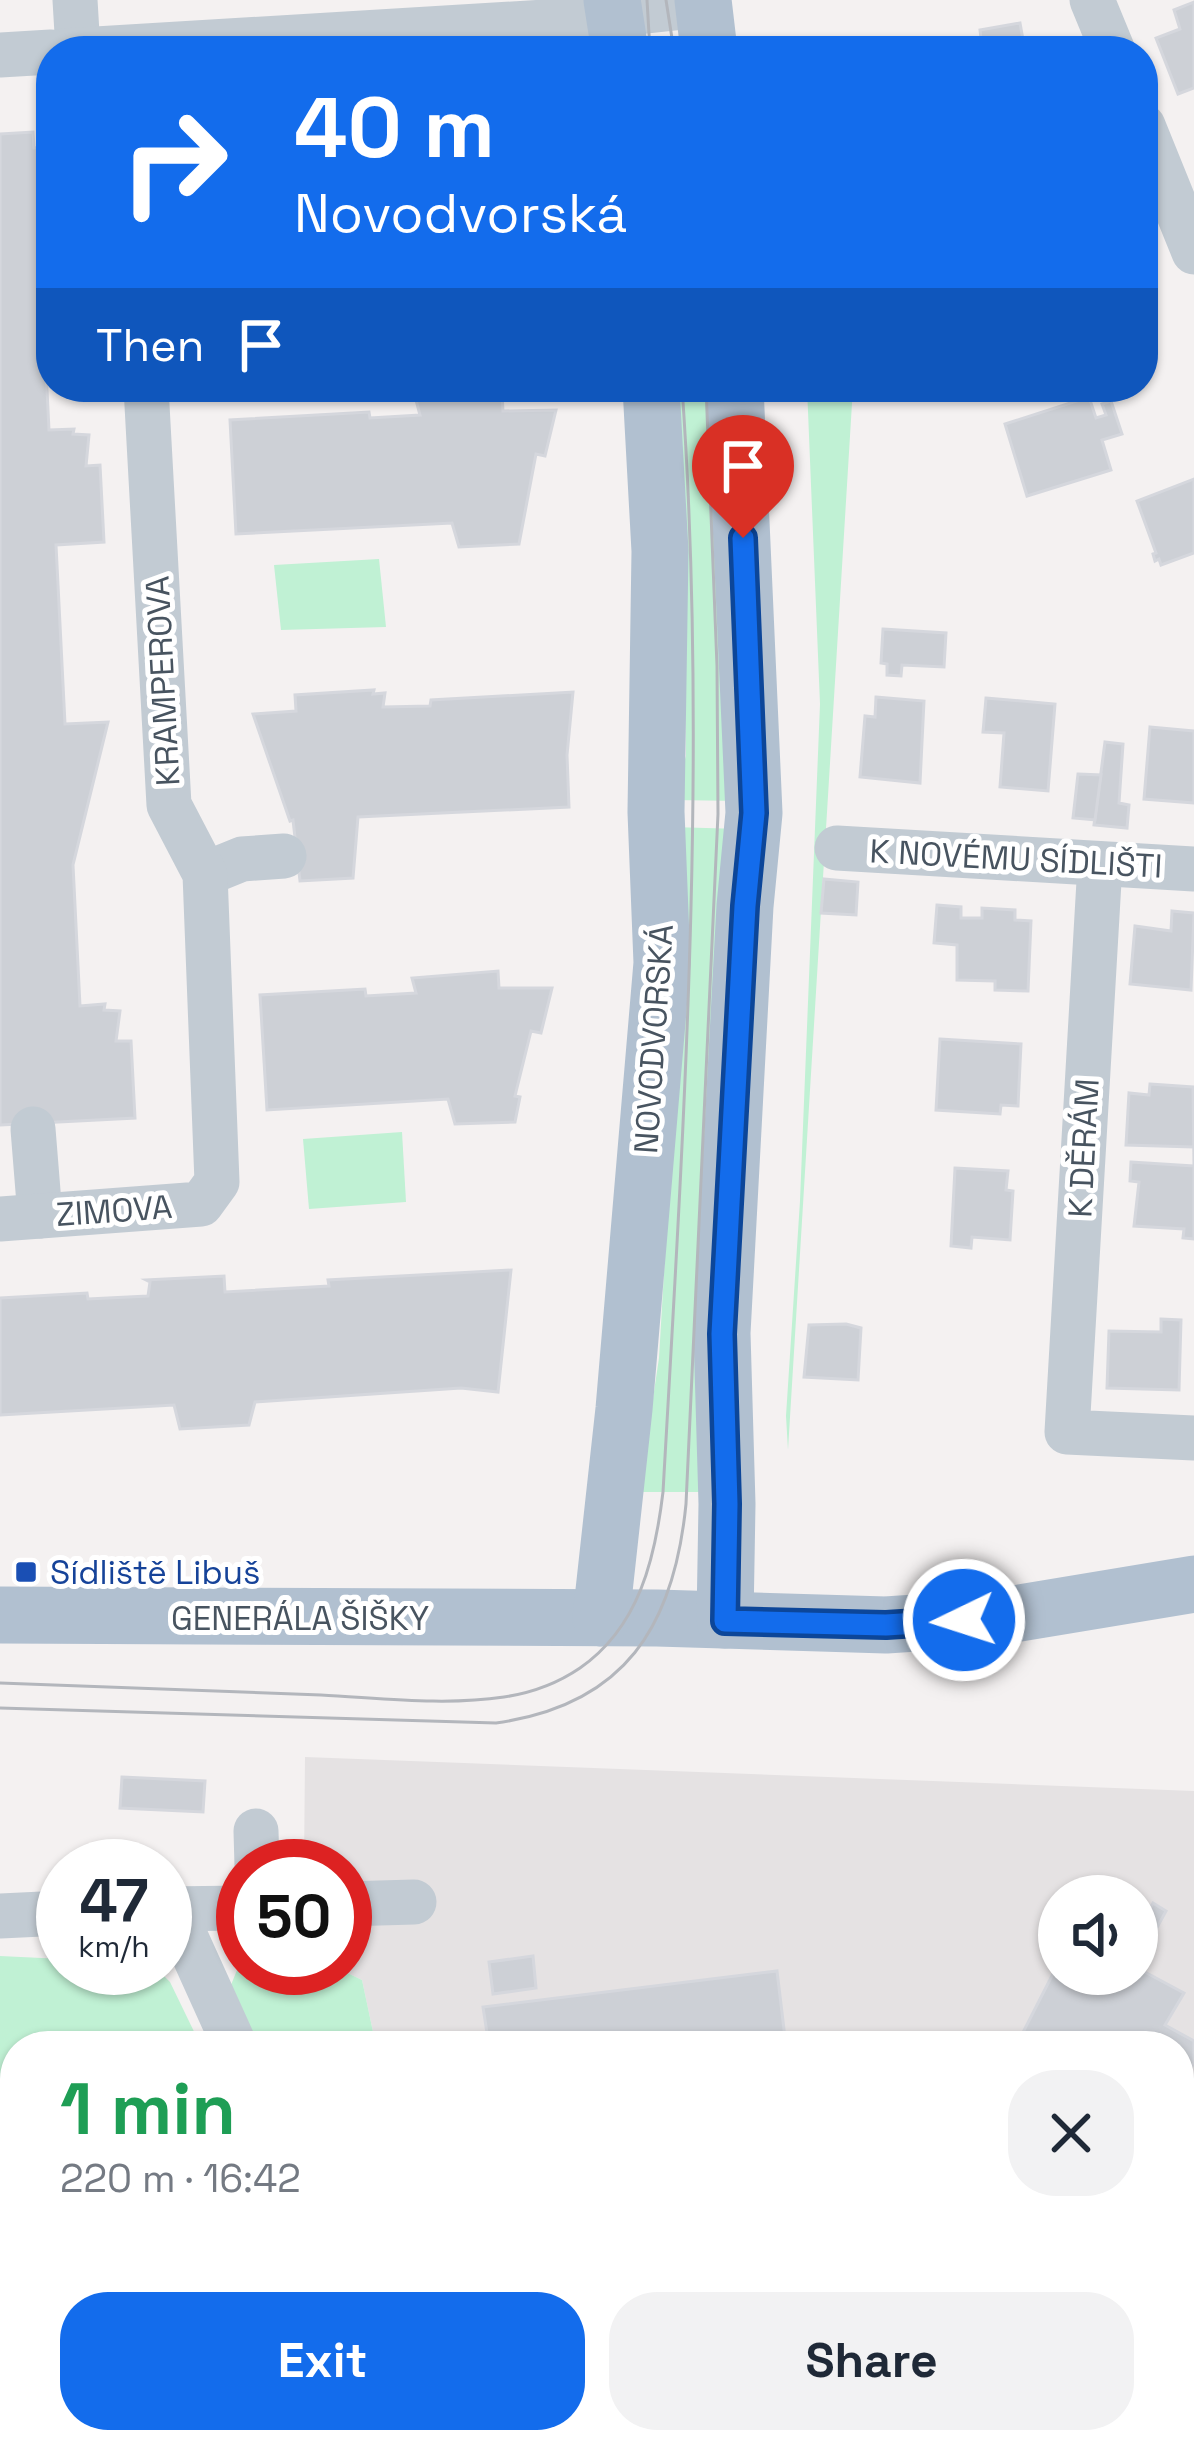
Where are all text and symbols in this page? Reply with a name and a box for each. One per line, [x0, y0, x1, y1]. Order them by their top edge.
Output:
text: 40 m [294, 74, 495, 182]
icon: right [96, 84, 252, 240]
text: Novodvorská [294, 179, 627, 248]
icon: arrive [228, 312, 294, 378]
text: Then [96, 317, 204, 374]
pin [692, 415, 794, 538]
icon: arrive [710, 433, 776, 499]
street label: KRAMPEROVA [137, 575, 189, 787]
street label: K NOVÉMU SÍDLIŠTI [869, 830, 1163, 888]
street label: NOVODVORSKÁ [625, 923, 683, 1155]
street label: K DĚRÁM [1059, 1077, 1109, 1219]
street label: ZIMOVA [54, 1186, 174, 1236]
place label: Sídliště Libuš [50, 1552, 260, 1594]
position arrow [901, 1557, 1027, 1683]
marker: Sídliště Libuš [13, 1559, 39, 1585]
street label: GENERÁLA ŠIŠKY [171, 1598, 429, 1640]
speed limit sign: 50 [216, 1839, 372, 1995]
text: 47 [80, 1863, 148, 1940]
map controls [1038, 1875, 1158, 1995]
button: sound [1038, 1875, 1158, 1995]
text: km/h [78, 1927, 150, 1966]
text: 1 min [60, 2063, 236, 2155]
button: close [1008, 2070, 1134, 2196]
text: 220 m · 16:42 [60, 2154, 301, 2203]
button: Exit [60, 2292, 585, 2430]
button: Share [609, 2292, 1134, 2430]

